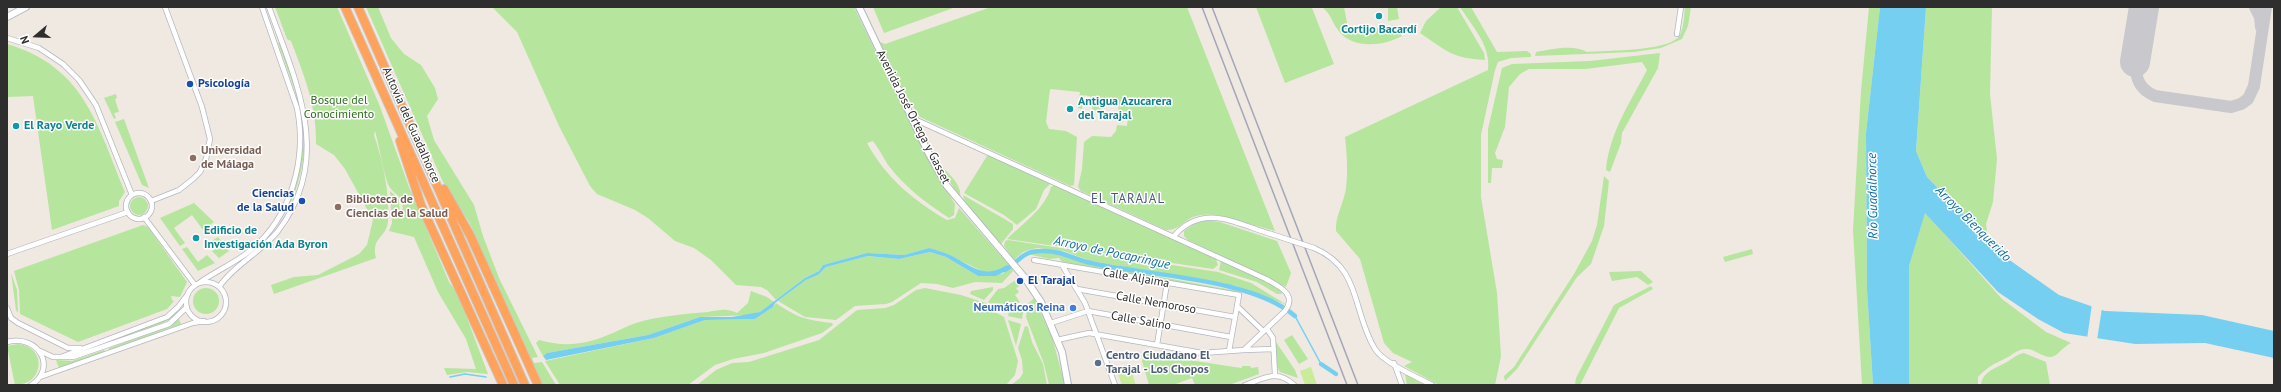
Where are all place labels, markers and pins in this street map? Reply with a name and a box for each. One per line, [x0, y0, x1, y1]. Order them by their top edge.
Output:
marker: Cortijo Bacardí [1374, 11, 1384, 21]
place label: Cortijo Bacardí [1341, 23, 1417, 37]
place label: Psicología [198, 77, 250, 91]
marker: Psicología [185, 79, 195, 89]
place label: Antigua Azucarera del Tarajal [1078, 95, 1172, 123]
marker: Antigua Azucarera del Tarajal [1065, 104, 1075, 114]
place label: El Rayo Verde [24, 119, 94, 133]
marker: El Rayo Verde [11, 121, 21, 131]
place label: Universidad de Málaga [201, 144, 261, 172]
marker: Universidad de Málaga [188, 153, 198, 163]
place label: Ciencias de la Salud [237, 187, 294, 215]
place label: Biblioteca de Ciencias de la Salud [346, 193, 448, 221]
marker: Ciencias de la Salud [297, 196, 307, 206]
marker: Biblioteca de Ciencias de la Salud [333, 202, 343, 212]
place label: Edificio de Investigación Ada Byron [204, 224, 328, 252]
marker: Edificio de Investigación Ada Byron [191, 233, 201, 243]
place label: El Tarajal [1028, 274, 1075, 288]
marker: El Tarajal [1015, 276, 1025, 286]
place label: Neumáticos Reina [974, 301, 1065, 315]
marker: Neumáticos Reina [1068, 303, 1078, 313]
place label: Centro Ciudadano El Tarajal - Los Chopos [1106, 349, 1210, 377]
marker: Centro Ciudadano El Tarajal - Los Chopos [1093, 358, 1103, 368]

